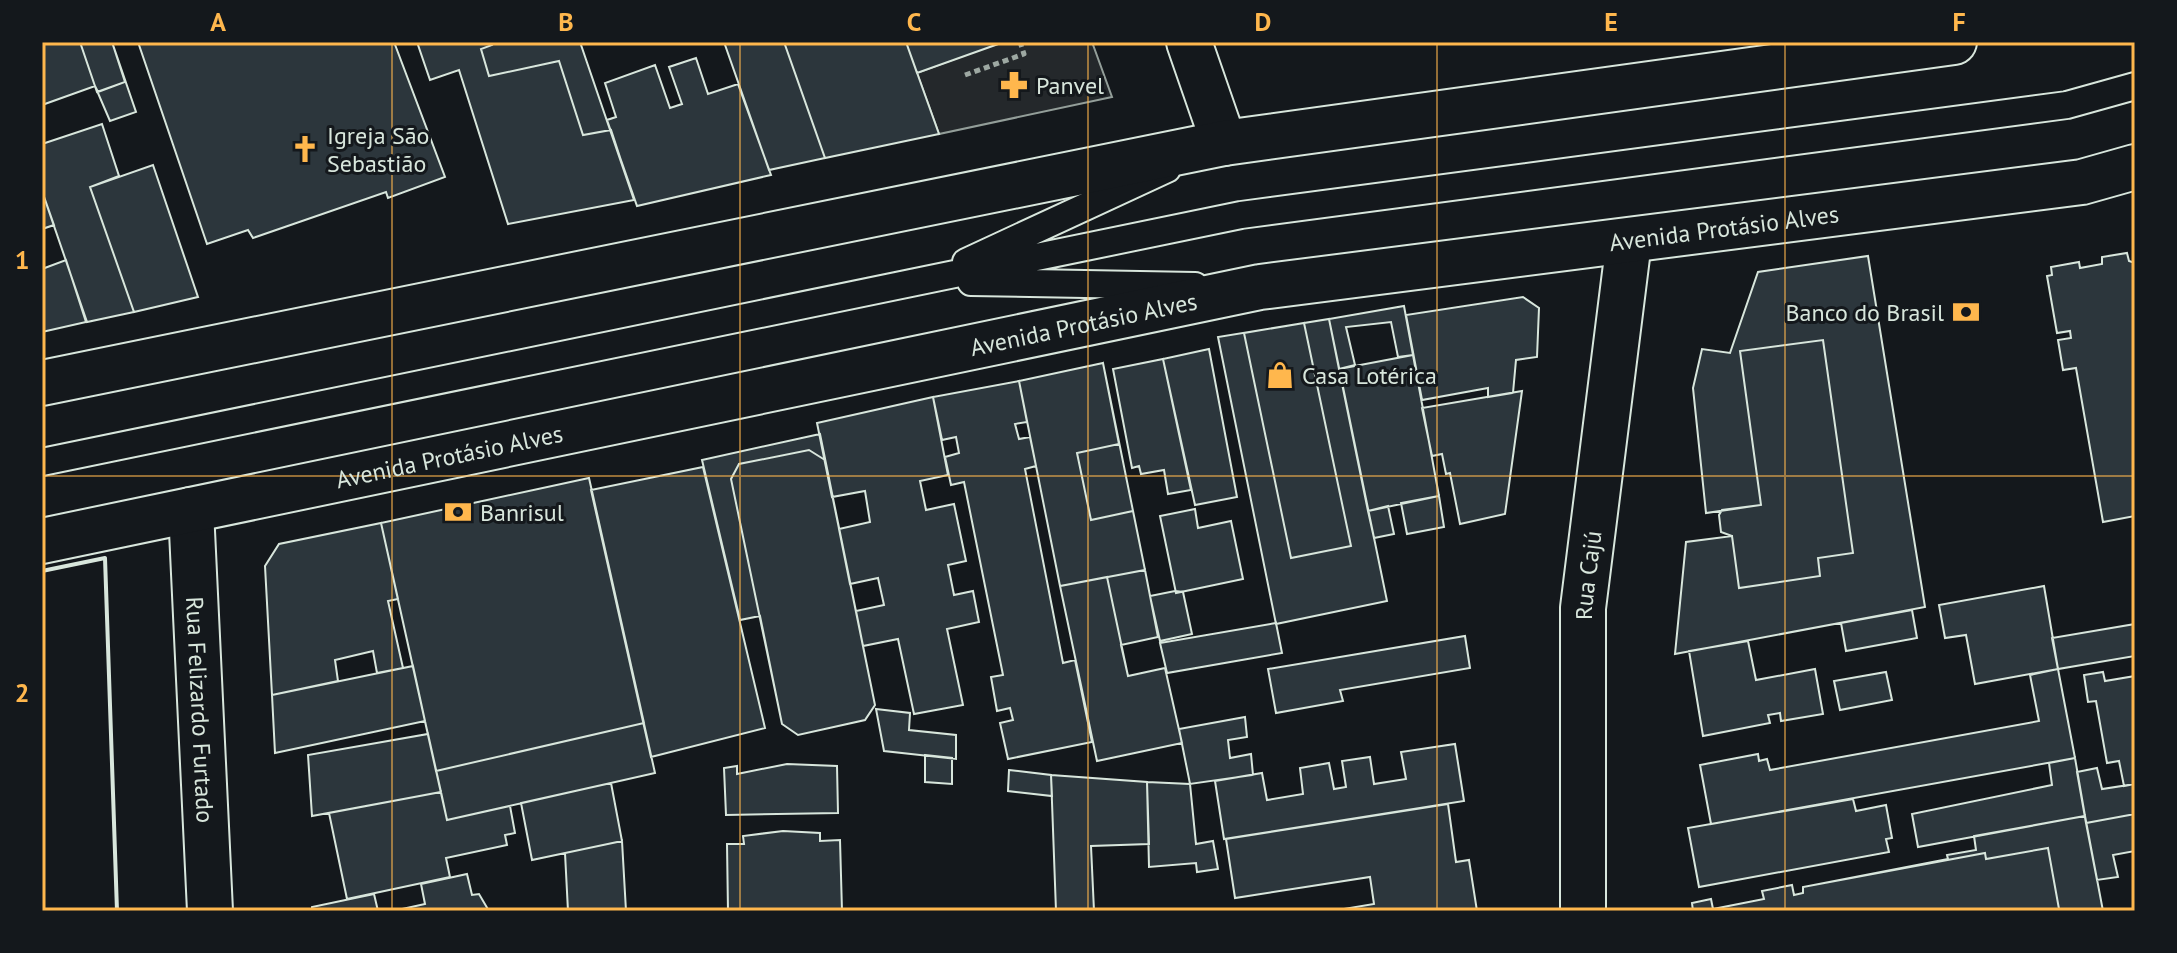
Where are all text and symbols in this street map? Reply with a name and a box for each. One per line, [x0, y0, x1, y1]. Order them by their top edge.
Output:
text: A [210, 5, 226, 38]
text: B [558, 5, 574, 38]
text: C [907, 5, 921, 38]
text: D [1255, 5, 1271, 38]
text: E [1604, 5, 1618, 38]
text: F [1952, 5, 1966, 38]
pharmacy icon: Panvel [999, 70, 1029, 100]
place label: Panvel [1036, 70, 1104, 101]
place label: Igreja São Sebastião [327, 120, 429, 179]
church icon: Igreja São Sebastião [290, 134, 320, 164]
street label: Avenida Protásio Alves [1608, 198, 1841, 258]
text: 1 [15, 243, 29, 276]
street label: Avenida Protásio Alves [967, 285, 1200, 363]
place label: Banco do Brasil [1786, 297, 1944, 328]
bank icon: Banco do Brasil [1951, 297, 1981, 327]
shop icon: Casa Lotérica [1265, 360, 1295, 390]
place label: Casa Lotérica [1302, 360, 1437, 391]
street label: Avenida Protásio Alves [333, 417, 565, 495]
bank icon: Banrisul [443, 497, 473, 527]
place label: Banrisul [480, 497, 564, 528]
street label: Rua Cajú [1568, 529, 1608, 620]
street label: Rua Felizardo Furtado [180, 596, 221, 824]
text: 2 [15, 676, 29, 709]

